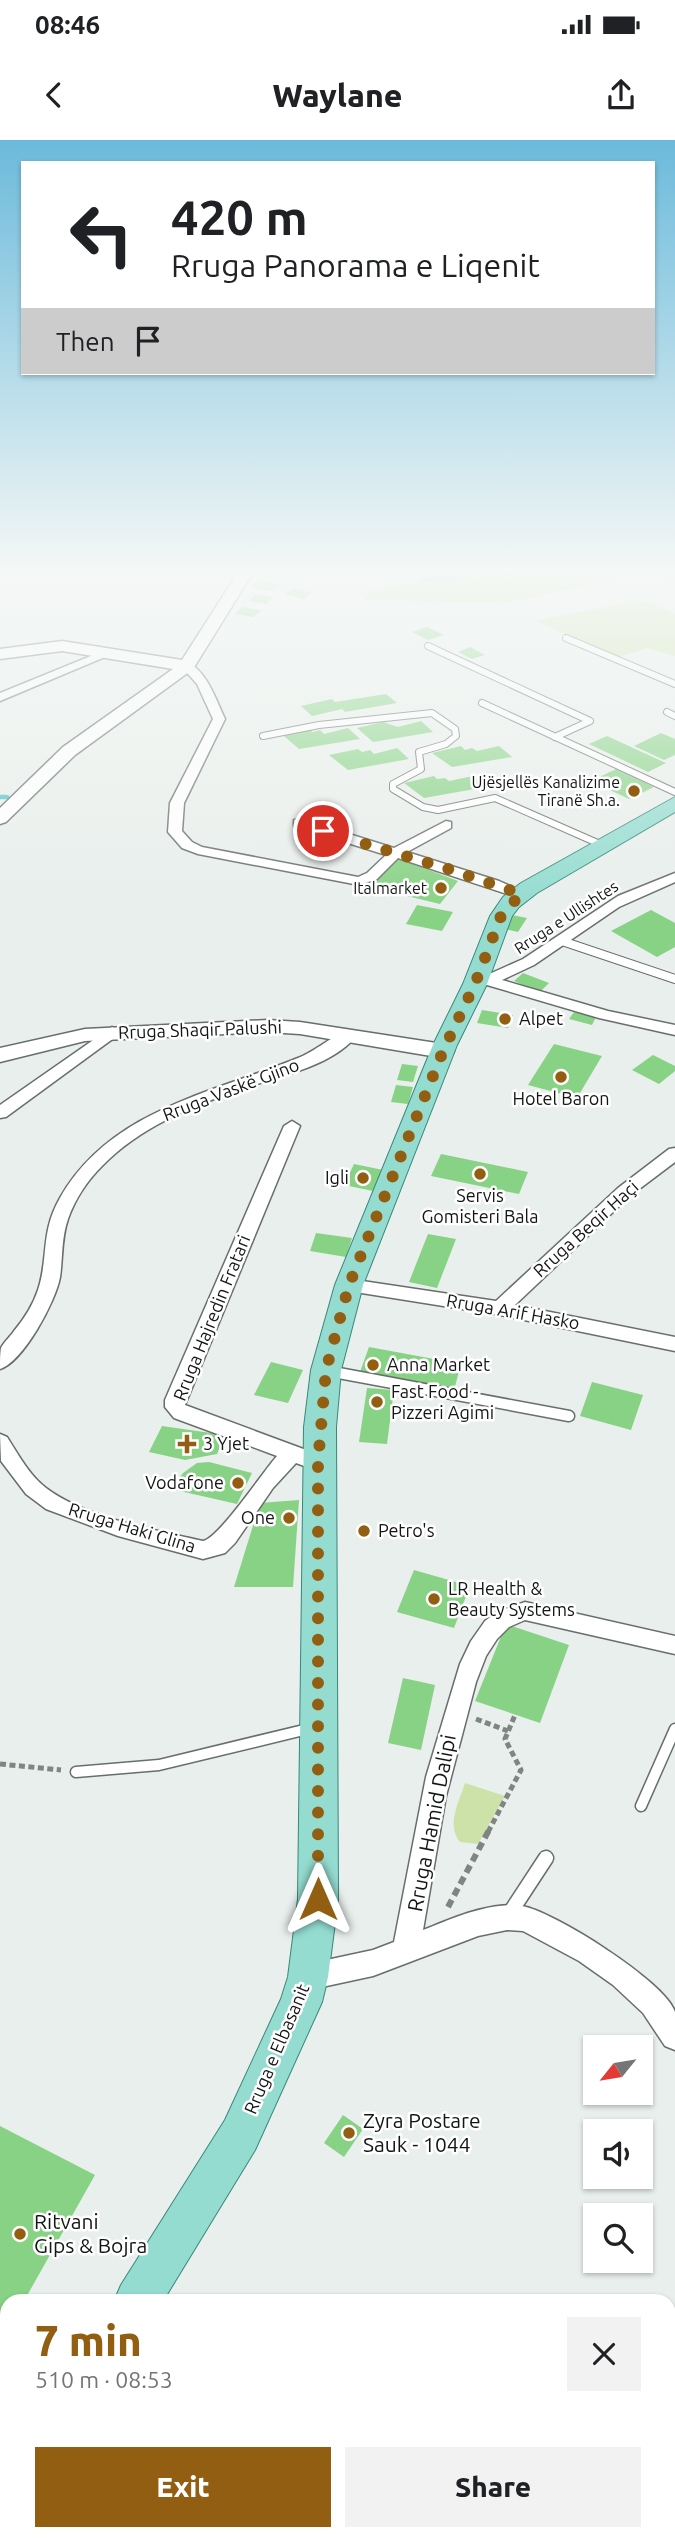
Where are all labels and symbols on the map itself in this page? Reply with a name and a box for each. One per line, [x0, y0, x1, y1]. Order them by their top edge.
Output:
place label: Ujësjellës Kanalizime Tiranë Sh.a. [472, 773, 620, 809]
marker: Ujësjellës Kanalizime Tiranë Sh.a. [626, 783, 642, 799]
pin [293, 801, 353, 861]
street label: Rruga e Ullishtes [511, 877, 621, 957]
place label: Italmarket [353, 879, 428, 897]
marker: Italmarket [433, 880, 449, 896]
place label: Alpet [519, 1008, 563, 1028]
marker: Alpet [497, 1011, 513, 1027]
street label: Rruga Shaqir Palushi [118, 1016, 282, 1042]
street label: Rruga Vaskë Gjino [160, 1054, 302, 1124]
marker: Hotel Baron [553, 1069, 569, 1085]
place label: Hotel Baron [512, 1088, 610, 1108]
marker: Servis Gomisteri Bala [472, 1166, 488, 1182]
place label: Igli [325, 1167, 349, 1187]
marker: Igli [355, 1170, 371, 1186]
street label: Rruga Beqir Haçi [529, 1176, 642, 1280]
place label: Servis Gomisteri Bala [421, 1185, 539, 1226]
street label: Rruga Hajredin Fratari [169, 1232, 253, 1403]
street label: Rruga Arif Hasko [445, 1289, 581, 1333]
place label: Anna Market [387, 1354, 490, 1374]
marker: Anna Market [365, 1357, 381, 1373]
place label: Fast Food - Pizzeri Agimi [391, 1381, 494, 1422]
marker: Fast Food - Pizzeri Agimi [369, 1394, 385, 1410]
place label: 3 Yjet [203, 1433, 249, 1453]
marker: 3 Yjet [177, 1434, 197, 1454]
place label: Vodafone [145, 1472, 224, 1492]
marker: Vodafone [230, 1475, 246, 1491]
street label: Rruga Haki Glina [66, 1498, 198, 1556]
place label: One [241, 1507, 275, 1527]
marker: One [281, 1510, 297, 1526]
place label: Petro's [378, 1520, 435, 1540]
marker: Petro's [356, 1523, 372, 1539]
place label: LR Health & Beauty Systems [448, 1578, 575, 1619]
marker: LR Health & Beauty Systems [426, 1591, 442, 1607]
street label: Rruga Hamid Dalipi [402, 1732, 460, 1913]
position arrow [281, 1862, 355, 1936]
street label: Rruga e Elbasanit [240, 1980, 313, 2117]
north arrow [583, 2035, 653, 2105]
place label: Zyra Postare Sauk - 1044 [363, 2108, 481, 2156]
marker: Zyra Postare Sauk - 1044 [341, 2125, 357, 2141]
place label: Ritvani Gips & Bojra [34, 2209, 147, 2257]
marker: Ritvani Gips & Bojra [12, 2226, 28, 2242]

